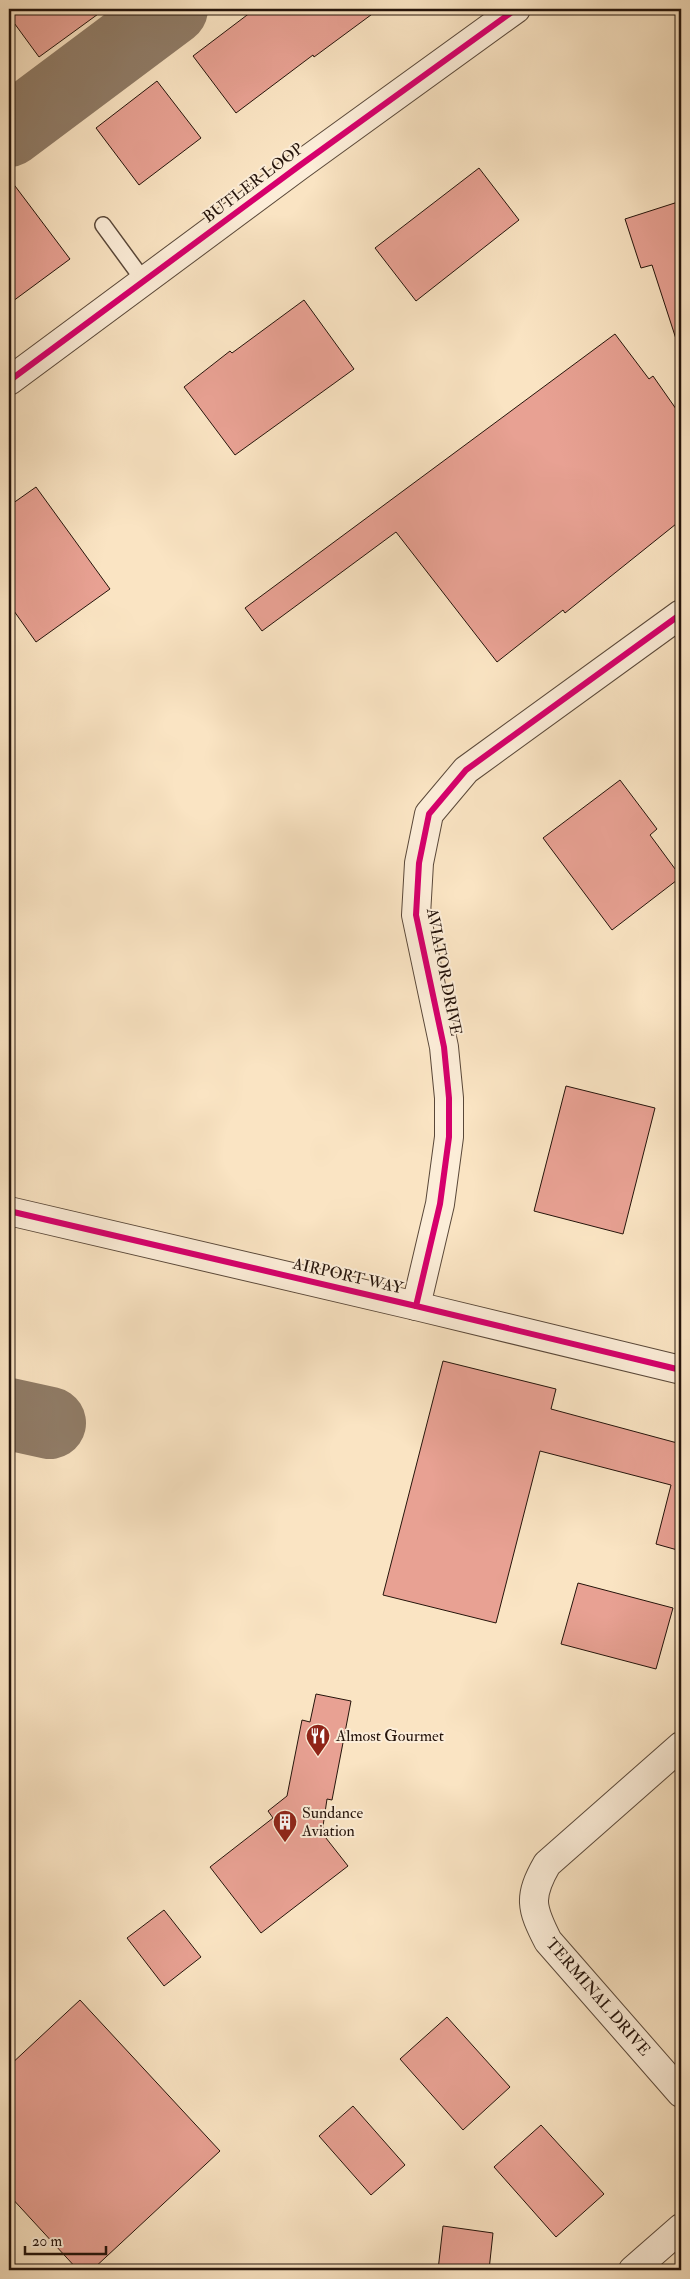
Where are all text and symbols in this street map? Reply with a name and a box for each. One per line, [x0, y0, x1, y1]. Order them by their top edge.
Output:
street label: BUTLER LOOP [199, 139, 307, 227]
street label: AVIATOR DRIVE [422, 905, 466, 1038]
street label: AIRPORT WAY [290, 1253, 406, 1299]
restaurant icon: Almost Gourmet [305, 1723, 331, 1757]
place label: Almost Gourmet [335, 1726, 444, 1746]
place label: Sundance Aviation [301, 1803, 363, 1841]
building icon: Sundance Aviation [272, 1809, 298, 1843]
street label: TERMINAL DRIVE [541, 1934, 655, 2060]
scale bar [25, 2224, 106, 2256]
text: 20 m [32, 2232, 62, 2251]

